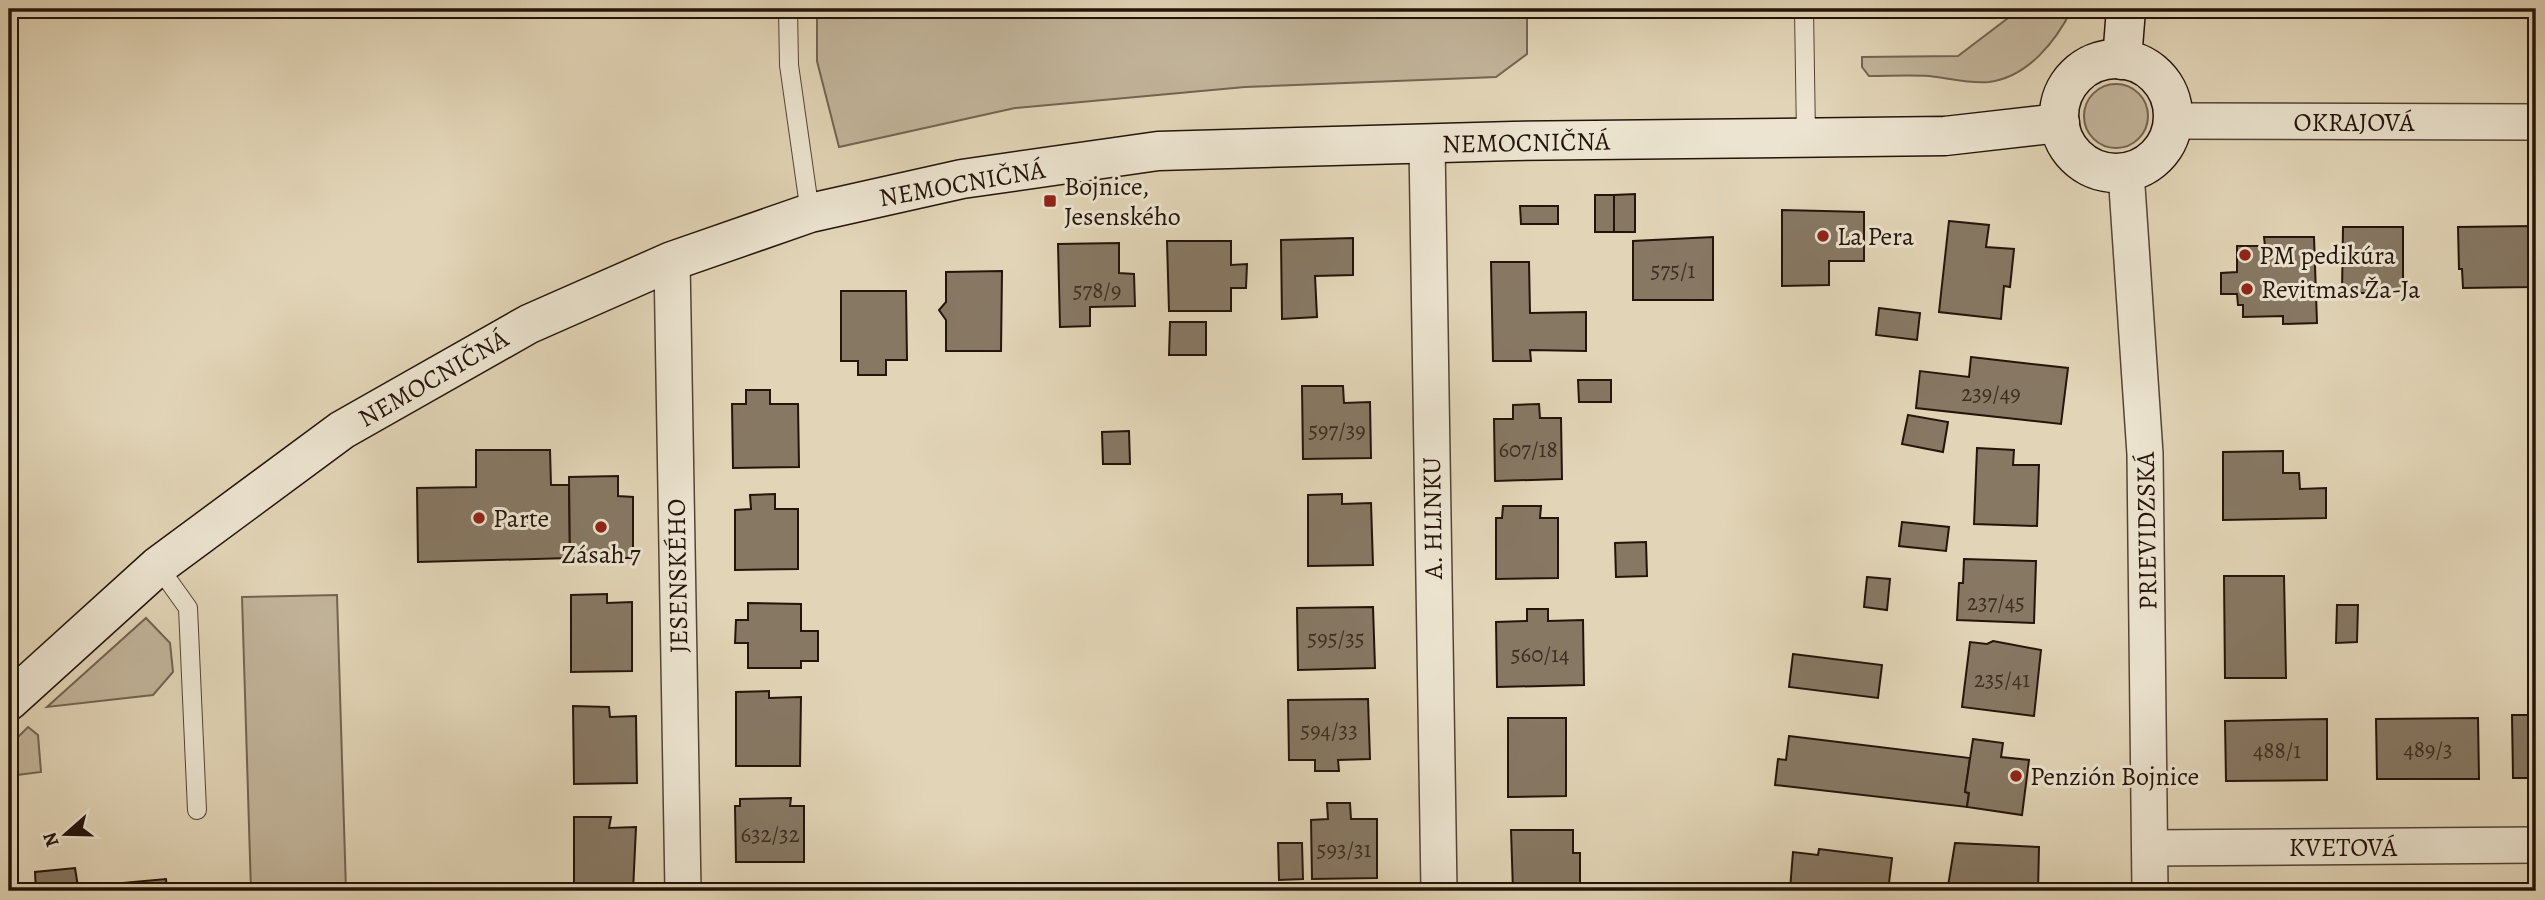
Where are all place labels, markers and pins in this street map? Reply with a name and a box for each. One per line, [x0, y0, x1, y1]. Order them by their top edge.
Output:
place label: Bojnice, Jesenského [1064, 169, 1181, 234]
marker: Bojnice, Jesenského [1042, 193, 1058, 209]
place label: La Pera [1837, 219, 1914, 254]
marker: La Pera [1815, 228, 1831, 244]
place label: PM pedikúra [2259, 238, 2396, 273]
marker: PM pedikúra [2237, 247, 2253, 263]
place label: Revitmas Ža-Ja [2261, 272, 2420, 307]
marker: Revitmas Ža-Ja [2239, 281, 2255, 297]
place label: Parte [493, 501, 549, 536]
marker: Parte [471, 510, 487, 526]
marker: Zásah 7 [593, 519, 609, 535]
place label: Zásah 7 [561, 537, 641, 572]
place label: Penzión Bojnice [2030, 759, 2199, 794]
marker: Penzión Bojnice [2008, 768, 2024, 784]

